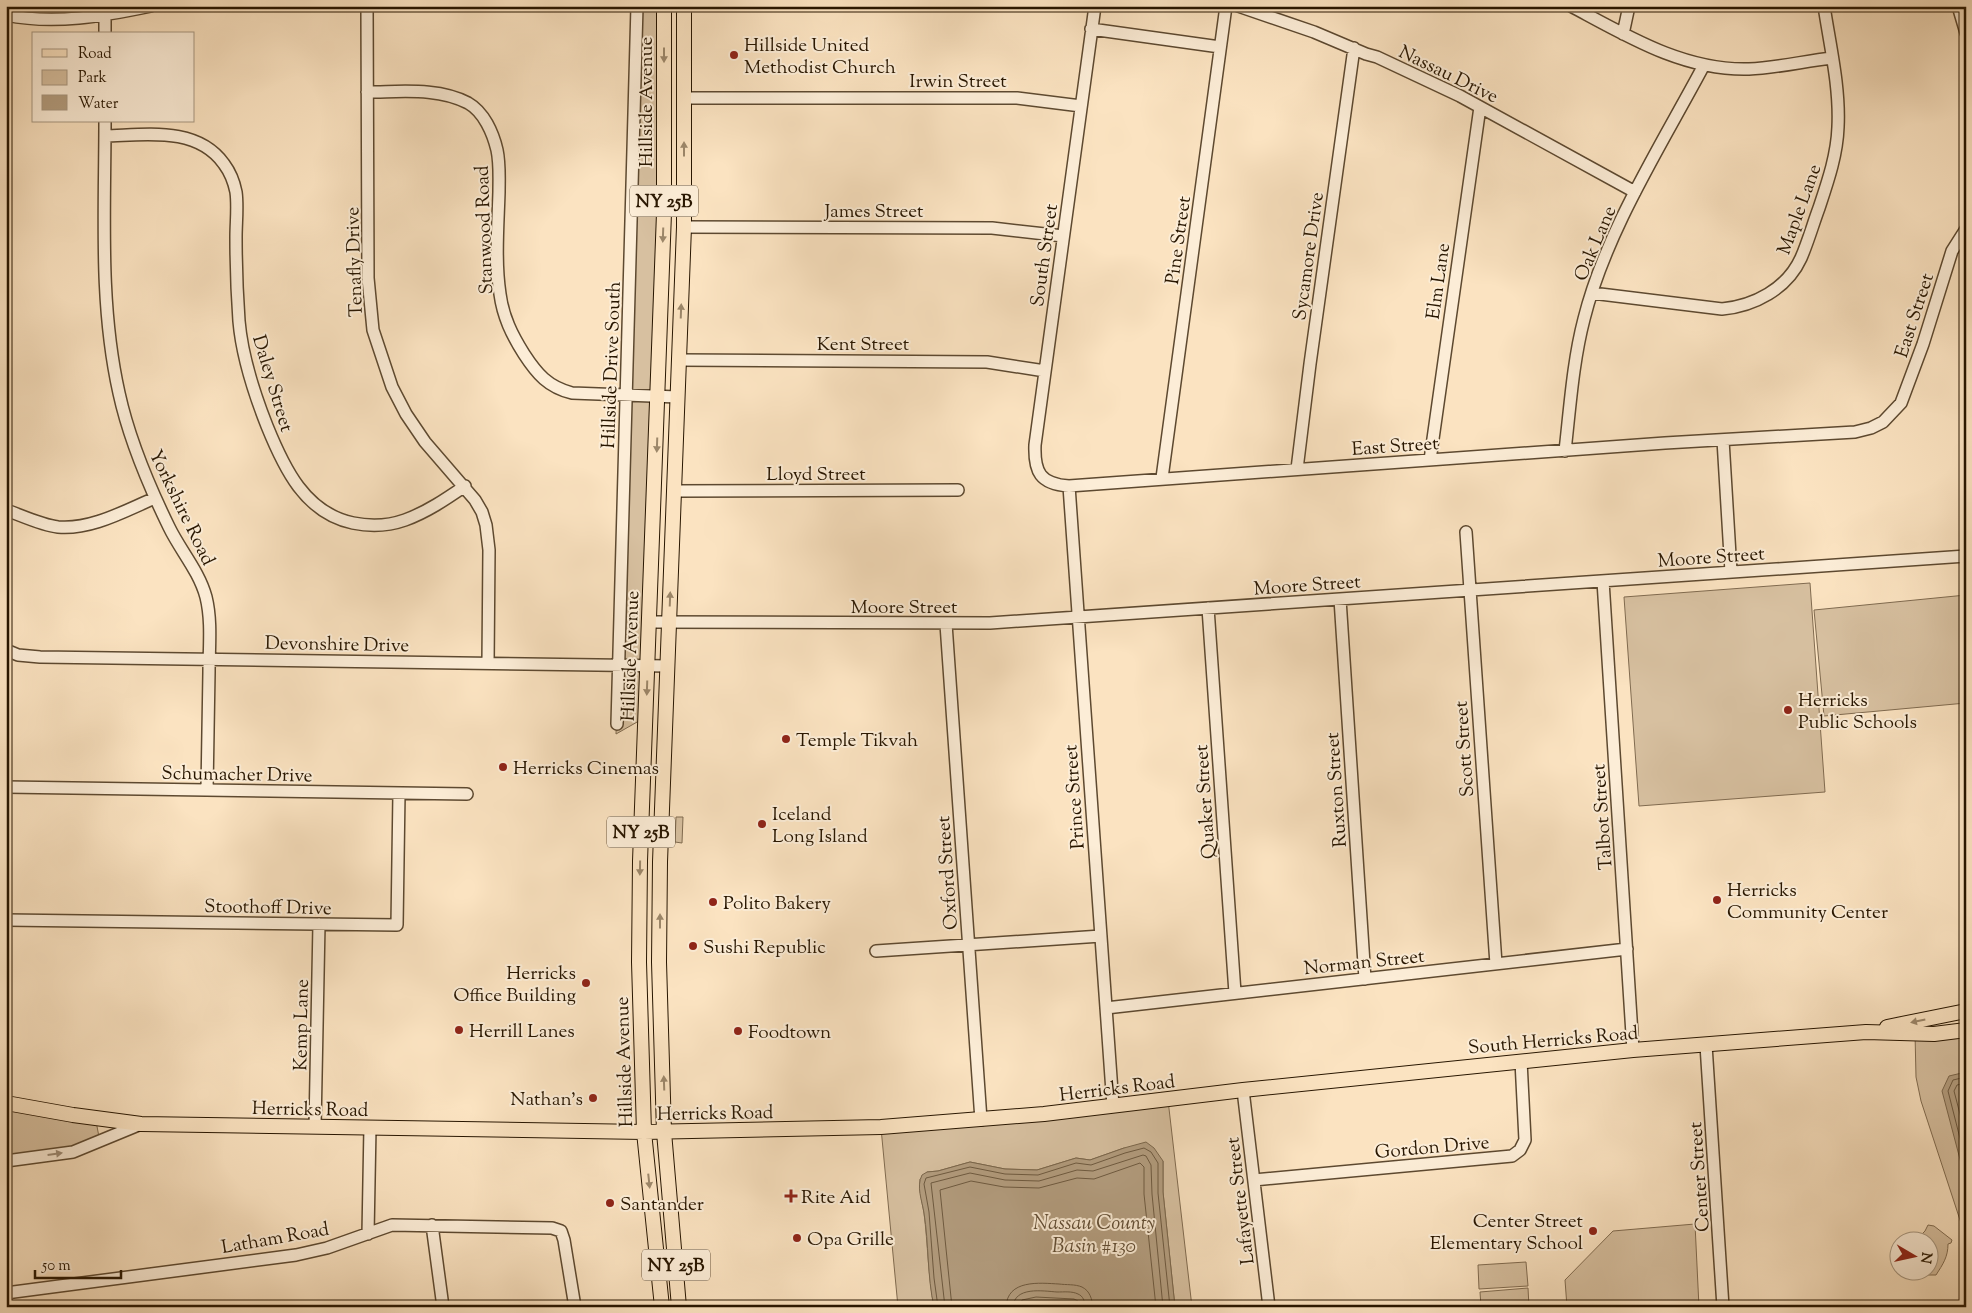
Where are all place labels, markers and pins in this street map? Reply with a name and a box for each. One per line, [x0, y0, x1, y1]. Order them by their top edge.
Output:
place label: Hillside United Methodist Church [744, 33, 896, 82]
marker: Hillside United Methodist Church [728, 49, 740, 61]
place label: Herricks Public Schools [1798, 688, 1917, 737]
marker: Herricks Public Schools [1782, 704, 1794, 716]
place label: Temple Tikvah [796, 728, 918, 755]
marker: Temple Tikvah [780, 733, 792, 745]
place label: Herricks Cinemas [513, 756, 659, 783]
marker: Herricks Cinemas [497, 761, 509, 773]
place label: Iceland Long Island [772, 802, 868, 851]
marker: Iceland Long Island [756, 818, 768, 830]
place label: Herricks Community Center [1727, 878, 1888, 927]
place label: Polito Bakery [723, 891, 831, 918]
marker: Herricks Community Center [1711, 894, 1723, 906]
marker: Polito Bakery [707, 896, 719, 908]
place label: Sushi Republic [703, 935, 826, 962]
marker: Sushi Republic [687, 940, 699, 952]
place label: Herricks Office Building [453, 961, 576, 1010]
marker: Herricks Office Building [580, 977, 592, 989]
place label: Herrill Lanes [469, 1019, 575, 1046]
place label: Foodtown [748, 1020, 831, 1047]
marker: Herrill Lanes [453, 1024, 465, 1036]
marker: Foodtown [732, 1025, 744, 1037]
place label: Nathan's [510, 1087, 583, 1114]
marker: Nathan's [587, 1092, 599, 1104]
place label: Rite Aid [801, 1185, 871, 1212]
marker: Rite Aid [785, 1190, 797, 1202]
place label: Santander [620, 1192, 704, 1219]
marker: Santander [604, 1197, 616, 1209]
place label: Center Street Elementary School [1430, 1209, 1583, 1258]
marker: Center Street Elementary School [1587, 1225, 1599, 1237]
place label: Opa Grille [807, 1227, 894, 1254]
marker: Opa Grille [791, 1232, 803, 1244]

